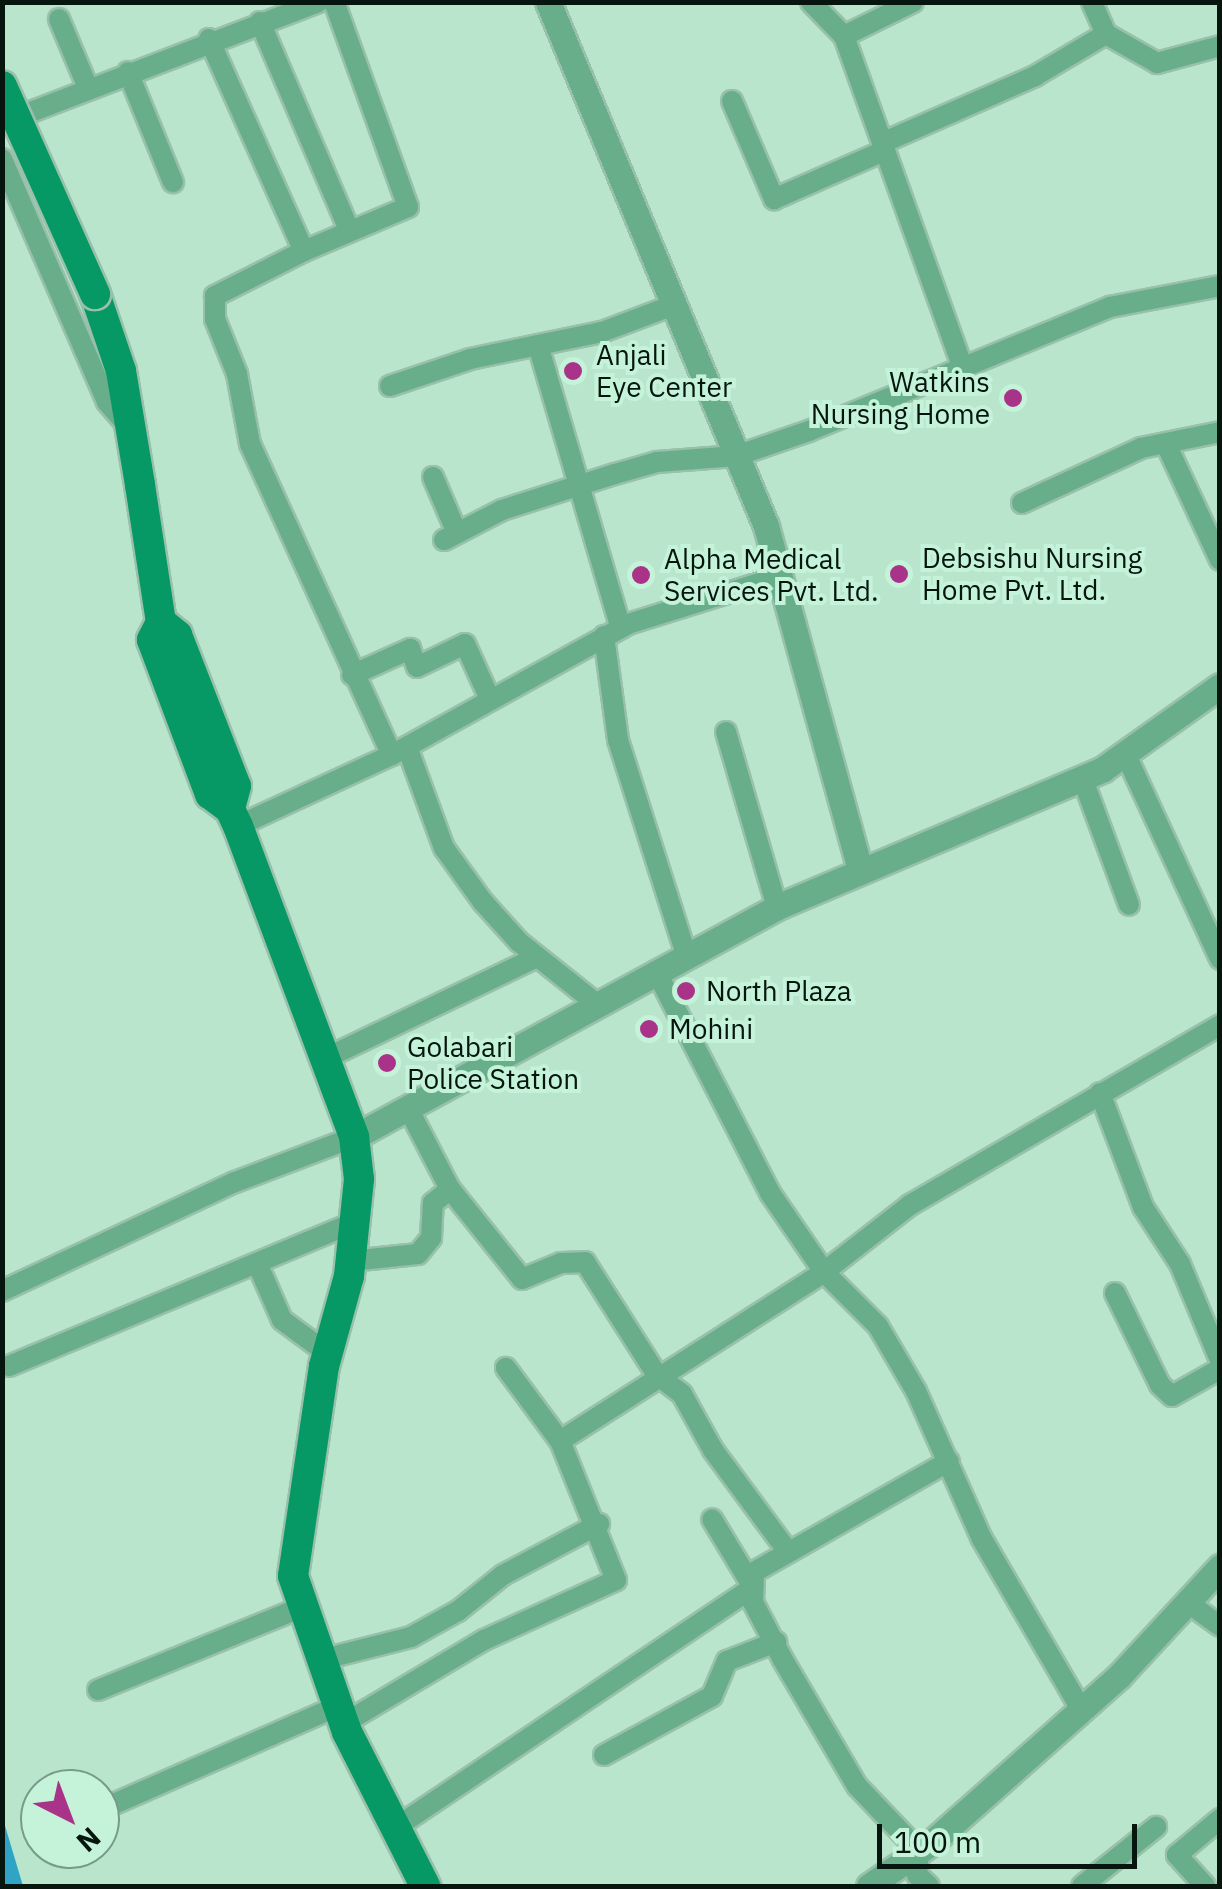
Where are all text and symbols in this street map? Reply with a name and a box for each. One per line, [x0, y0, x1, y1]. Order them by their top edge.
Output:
place label: Anjali Eye Center [596, 338, 732, 404]
marker: Anjali Eye Center [560, 358, 586, 384]
place label: Watkins Nursing Home [811, 365, 990, 431]
marker: Watkins Nursing Home [1000, 385, 1026, 411]
place label: Debsishu Nursing Home Pvt. Ltd. [922, 541, 1142, 607]
place label: Alpha Medical Services Pvt. Ltd. [664, 542, 879, 608]
marker: Debsishu Nursing Home Pvt. Ltd. [886, 561, 912, 587]
marker: Alpha Medical Services Pvt. Ltd. [628, 562, 654, 588]
place label: North Plaza [706, 974, 852, 1008]
marker: North Plaza [675, 980, 697, 1002]
place label: Mohini [669, 1012, 753, 1046]
marker: Mohini [638, 1018, 660, 1040]
place label: Golabari Police Station [407, 1030, 579, 1096]
marker: Golabari Police Station [376, 1052, 398, 1074]
north arrow [20, 1769, 120, 1869]
scale bar [882, 1804, 1142, 1866]
text: N [69, 1820, 109, 1861]
text: 100 m [894, 1822, 981, 1861]

